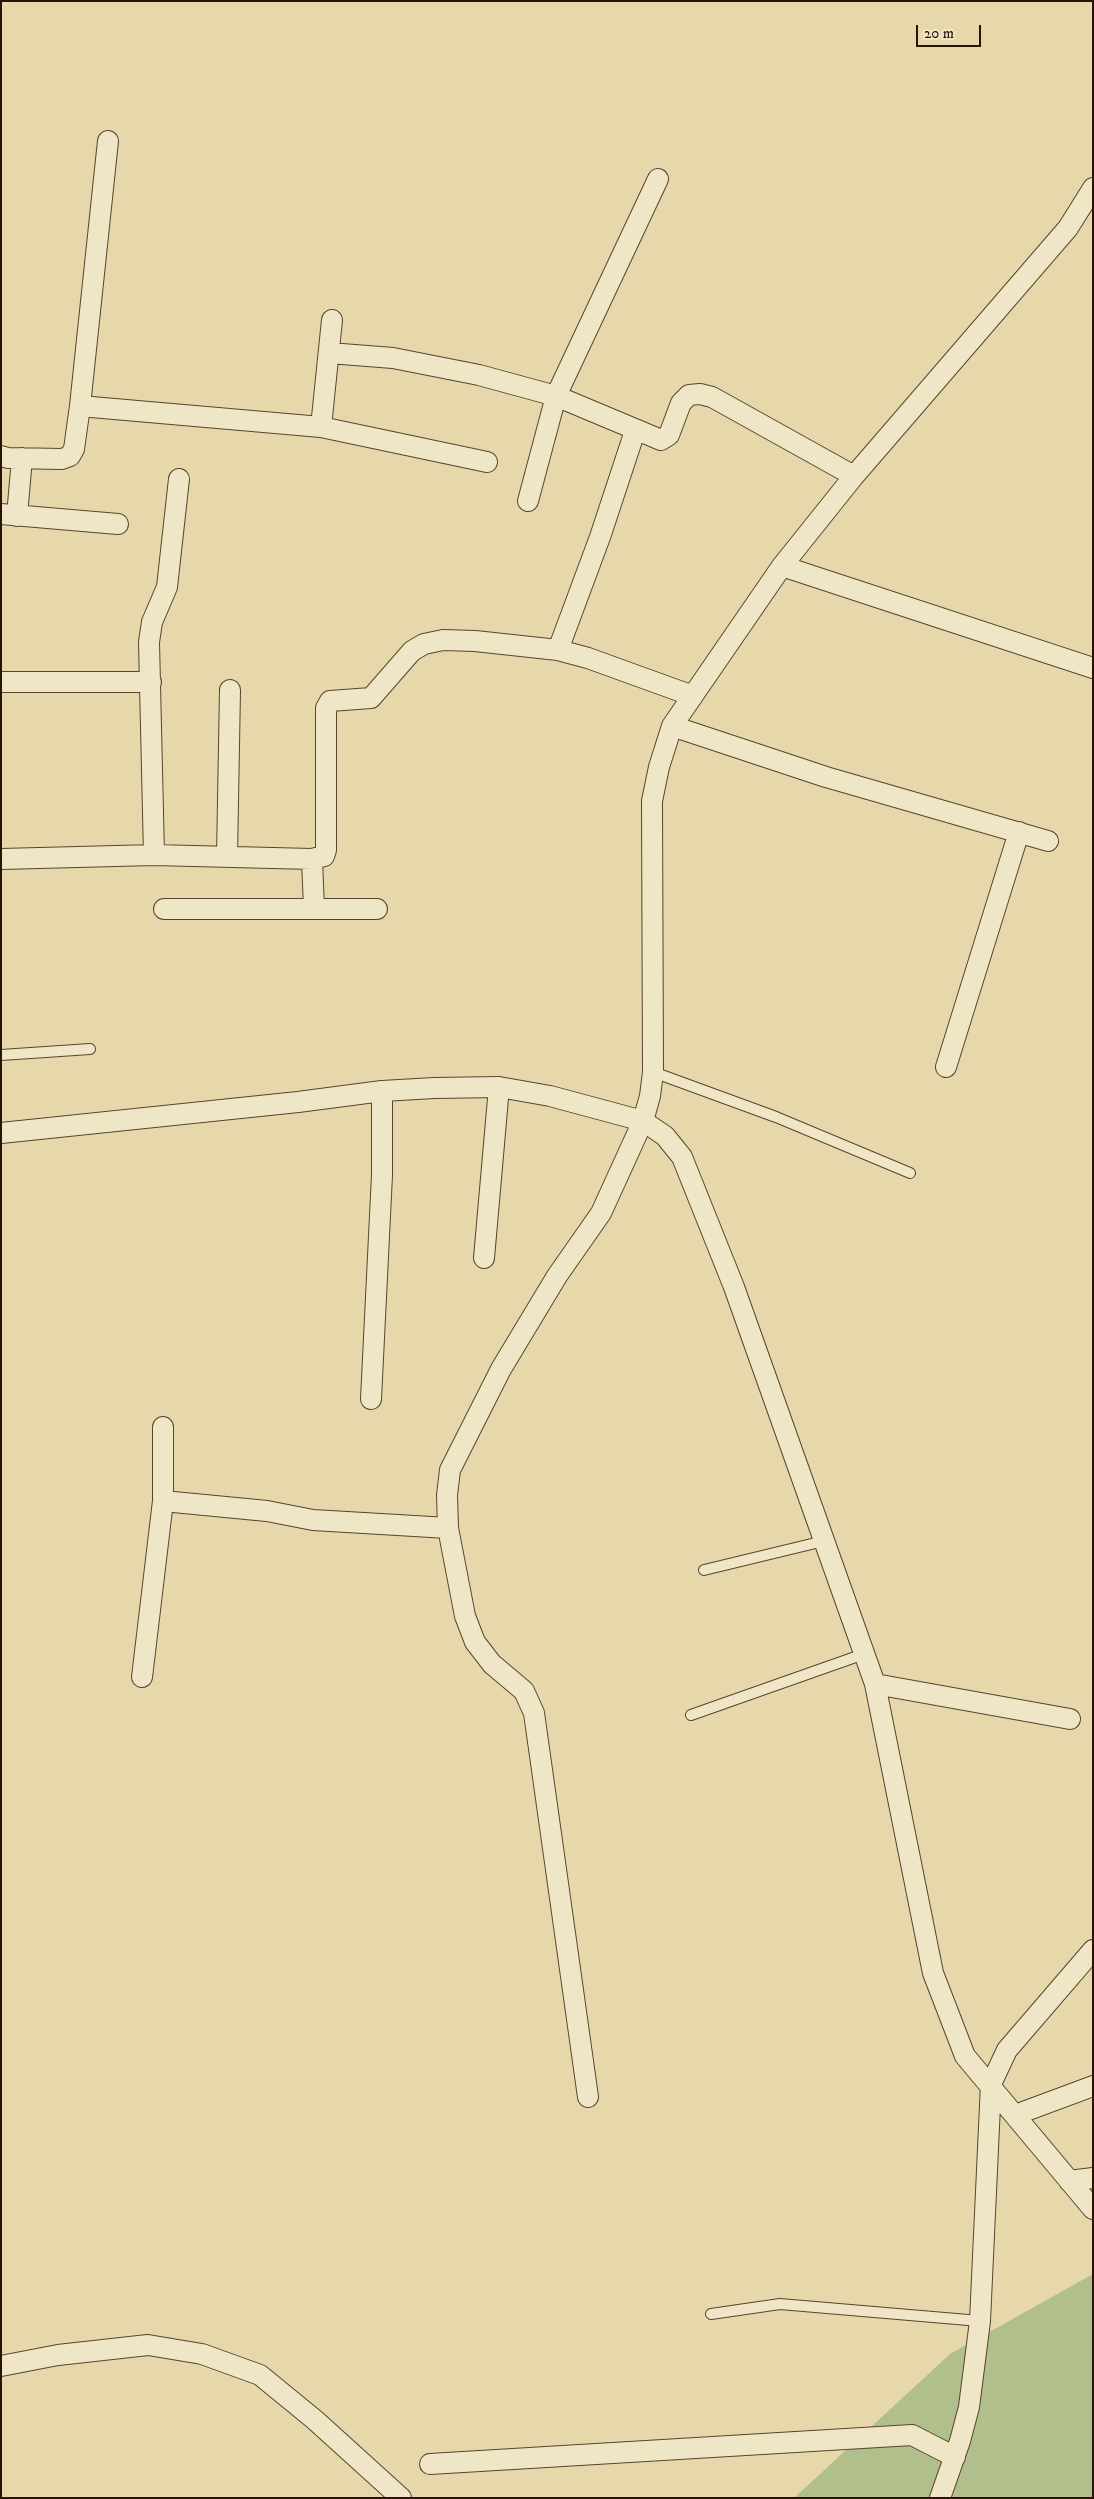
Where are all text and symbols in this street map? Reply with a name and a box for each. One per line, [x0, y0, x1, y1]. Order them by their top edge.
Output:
scale bar [919, 15, 984, 47]
text: 20 m [924, 24, 954, 43]

